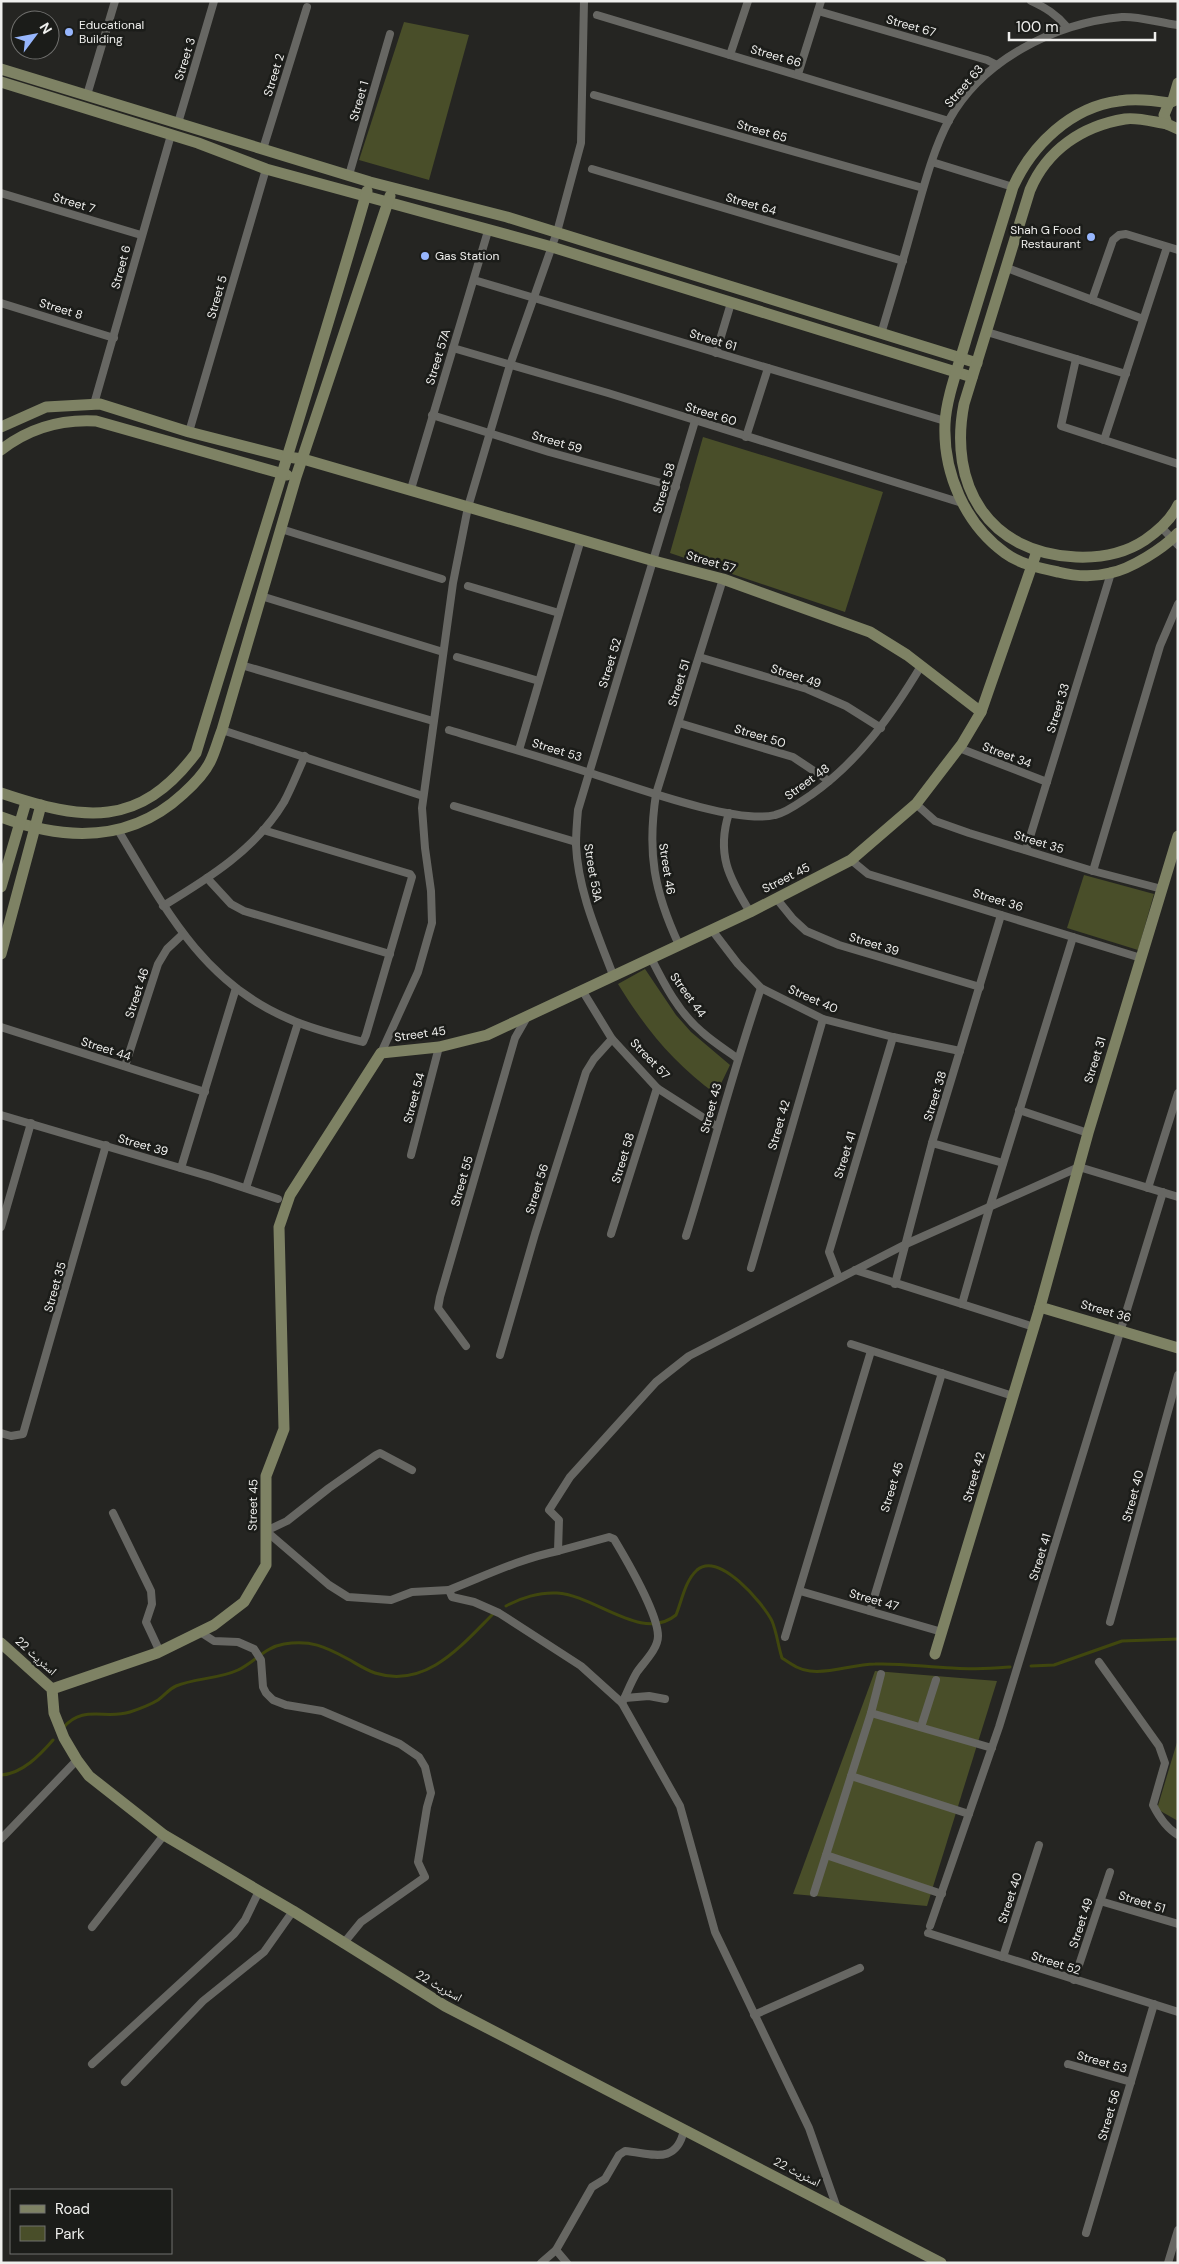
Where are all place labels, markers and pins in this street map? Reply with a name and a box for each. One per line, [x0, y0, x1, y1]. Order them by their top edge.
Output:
place label: Educational Building [79, 17, 144, 47]
marker: Educational Building [63, 26, 75, 38]
place label: Shah G Food Restaurant [1010, 222, 1081, 252]
marker: Shah G Food Restaurant [1085, 231, 1097, 243]
place label: Gas Station [435, 248, 500, 264]
marker: Gas Station [419, 250, 431, 262]

